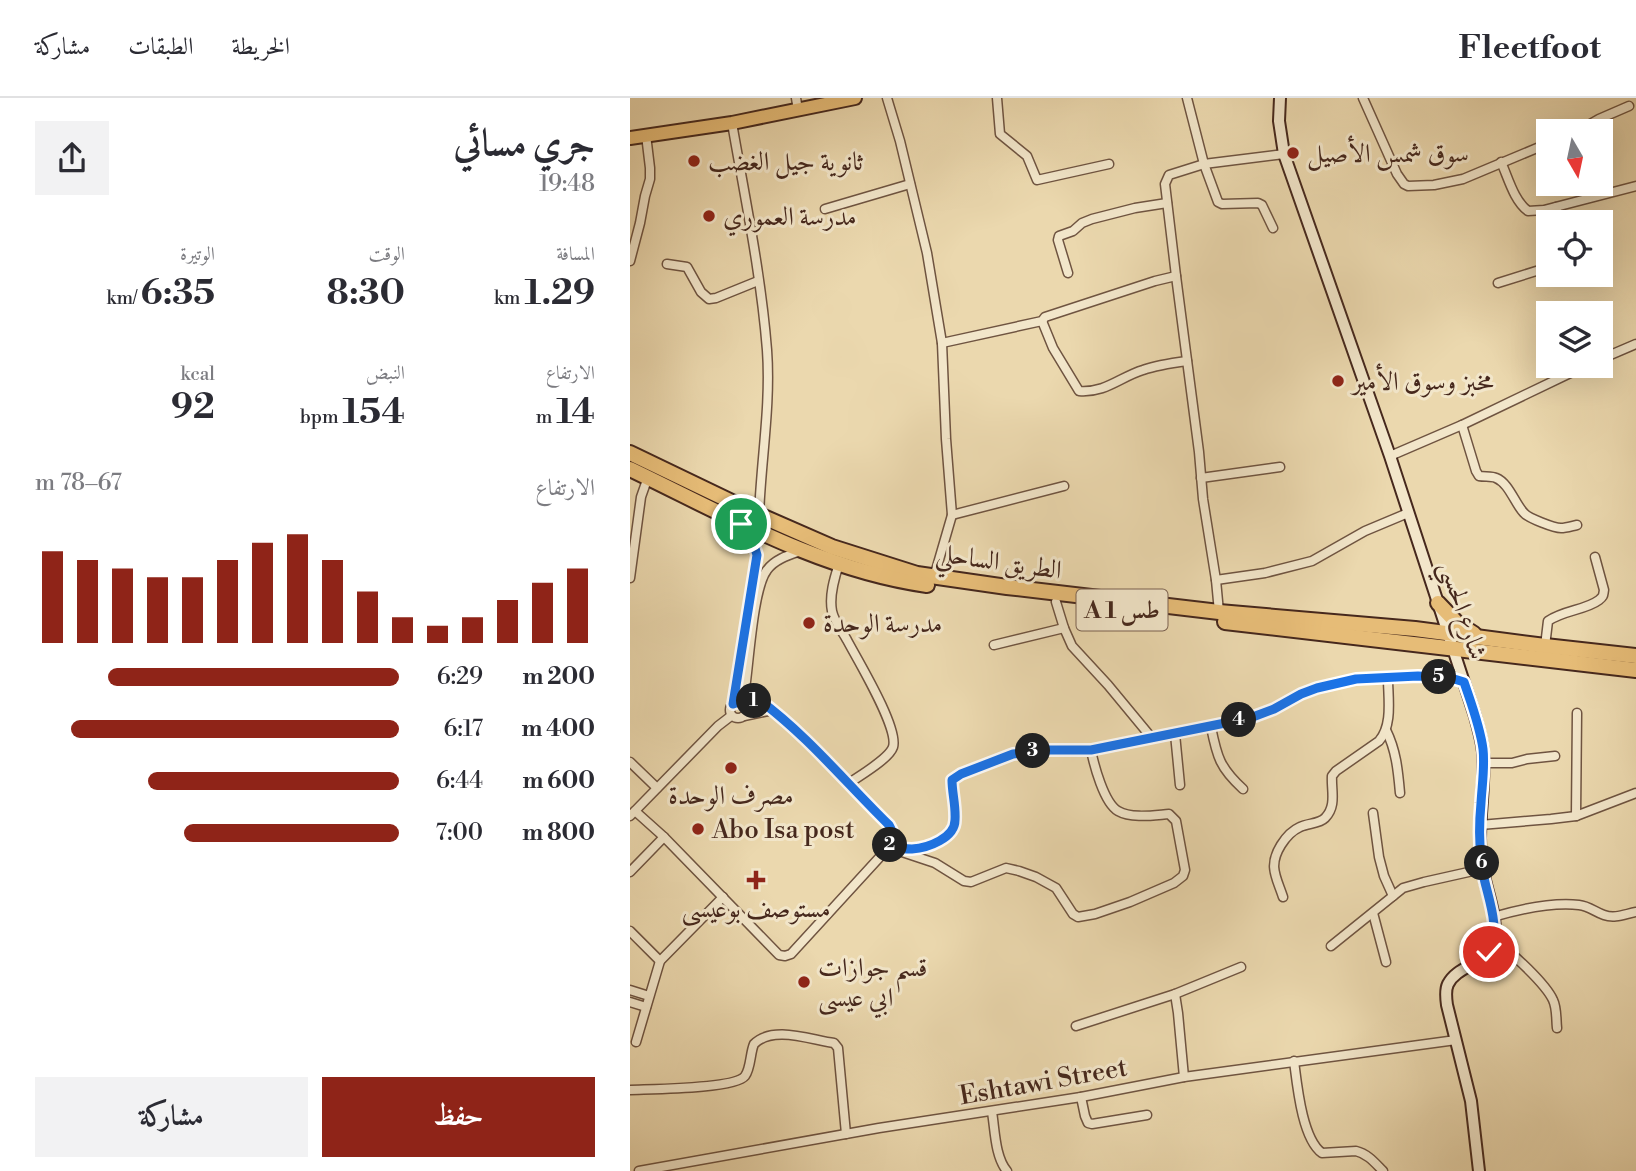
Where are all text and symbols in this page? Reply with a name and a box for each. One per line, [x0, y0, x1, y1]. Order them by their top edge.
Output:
text: Fleetfoot [1458, 28, 1601, 69]
text: مشاركة [35, 32, 90, 62]
text: الطبقات [128, 32, 194, 62]
text: الخريطة [232, 32, 290, 62]
north arrow [1536, 119, 1614, 196]
map controls [1536, 119, 1613, 378]
text: جري مسائي [454, 120, 595, 167]
button: share [35, 121, 109, 195]
place label: سوق شمس الأصيل [1307, 135, 1469, 171]
marker: سوق شمس الأصيل [1285, 145, 1301, 161]
place label: ثانوية جيل الغضب [708, 146, 864, 179]
marker: ثانوية جيل الغضب [686, 153, 702, 169]
text: 19:48 [539, 170, 595, 198]
place label: مدرسة العموري [723, 201, 857, 237]
marker: مدرسة العموري [701, 208, 717, 224]
button: locate [1536, 210, 1613, 287]
text: الوتيرة [180, 242, 215, 266]
text: الوقت [369, 242, 405, 266]
text: المسافة [556, 242, 595, 266]
text: 6:35 [141, 272, 215, 315]
text: 8:30 [327, 272, 405, 315]
text: 1.29 [524, 272, 595, 315]
text: /km [106, 286, 141, 310]
text: km [494, 286, 524, 310]
button: layers [1536, 301, 1613, 378]
text: النبض [366, 361, 405, 385]
text: الارتفاع [546, 361, 595, 385]
text: kcal [181, 362, 215, 386]
place label: مخبز وسوق الأمير [1349, 363, 1494, 398]
marker: مخبز وسوق الأمير [1330, 373, 1346, 389]
text: 92 [171, 386, 215, 429]
text: 154 [342, 391, 405, 434]
text: 14 [556, 391, 595, 434]
text: bpm [300, 405, 342, 429]
text: m [536, 405, 556, 429]
text: 67–78 m [35, 469, 122, 497]
text: الارتفاع [535, 474, 595, 502]
pin [711, 494, 771, 554]
icon: arrive [722, 505, 760, 543]
street label: الطريق الساحلي [933, 537, 1064, 595]
street label: شارع الحسي [1426, 557, 1494, 666]
road number: A 1 طس [1077, 589, 1168, 630]
place label: مدرسة الوحدة [823, 608, 942, 640]
marker: مدرسة الوحدة [801, 615, 817, 631]
pin: 5 [1422, 660, 1456, 694]
text: 6:29 [437, 663, 483, 691]
text: 200 m [523, 663, 595, 691]
text: 5 [1433, 664, 1444, 688]
pin: 1 [736, 684, 772, 718]
text: 1 [749, 688, 758, 712]
pin: 4 [1222, 702, 1256, 738]
text: 4 [1232, 707, 1245, 731]
text: 6:17 [444, 715, 483, 743]
text: 400 m [522, 715, 595, 743]
pin: 3 [1016, 734, 1050, 768]
text: 3 [1027, 738, 1038, 762]
marker: مصرف الوحدة [723, 760, 739, 776]
text: 6:44 [436, 767, 483, 795]
text: 600 m [522, 767, 595, 795]
place label: مصرف الوحدة [668, 780, 794, 812]
place label: Abo Isa post [711, 814, 854, 846]
text: 7:00 [435, 819, 483, 847]
text: 800 m [522, 819, 595, 847]
marker: Abo Isa post [690, 821, 706, 837]
pin: 2 [873, 828, 908, 862]
text: 2 [884, 832, 895, 856]
pin: 6 [1464, 846, 1500, 880]
text: 6 [1476, 850, 1487, 874]
marker: مستوصف بوعيسى [746, 870, 766, 890]
place label: مستوصف بوعيسى [681, 893, 831, 927]
pin [1459, 922, 1519, 982]
icon: check [1470, 933, 1508, 971]
place label: قسم جوازات ابي عيسى [818, 952, 927, 1019]
marker: قسم جوازات ابي عيسى [796, 974, 812, 990]
street label: Eshtawi Street [957, 1051, 1130, 1112]
button: مشاركة [35, 1077, 308, 1157]
button: حفظ [322, 1077, 595, 1157]

